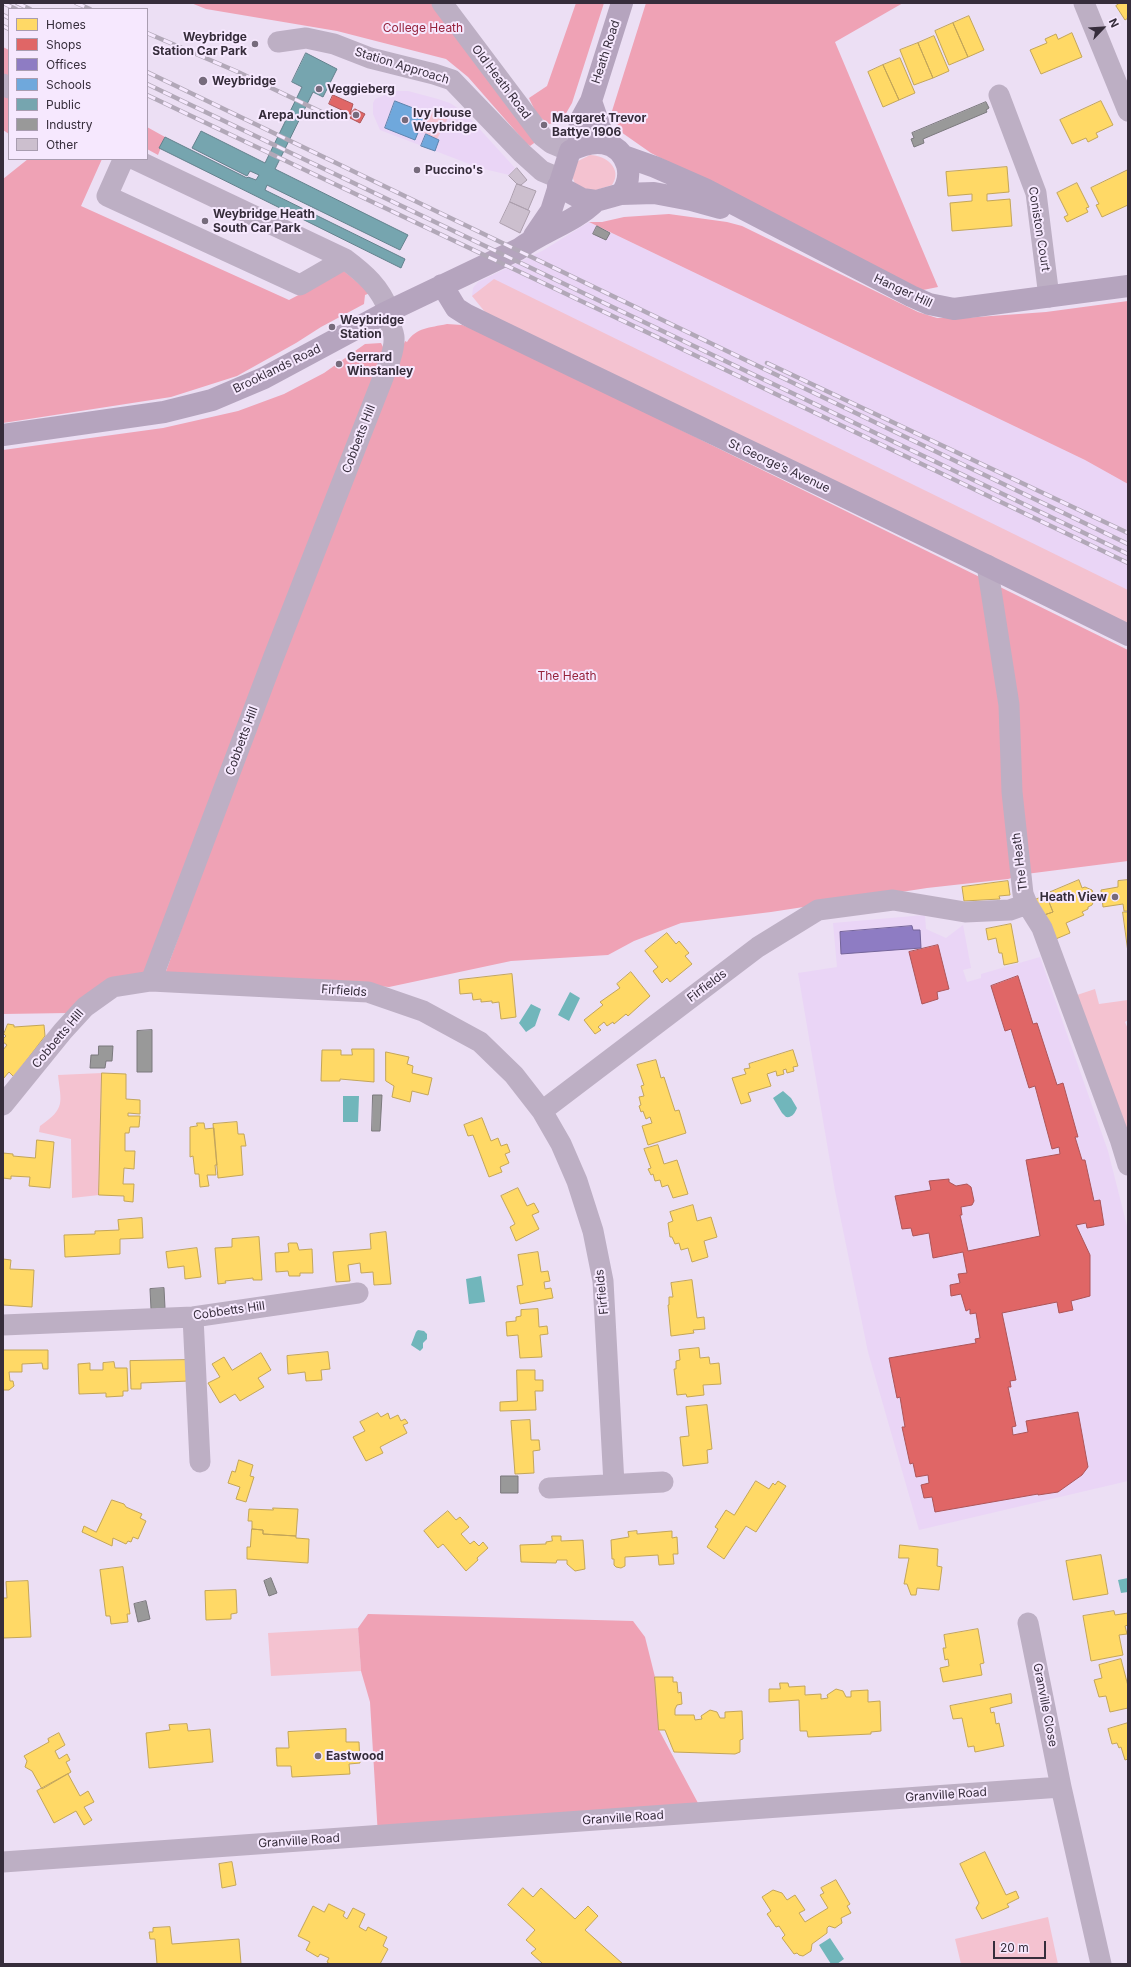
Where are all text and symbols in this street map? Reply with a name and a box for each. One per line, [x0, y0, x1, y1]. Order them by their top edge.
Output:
legend [8, 8, 148, 160]
north arrow [1083, 8, 1123, 48]
text: N [1106, 16, 1122, 30]
text: Homes [46, 17, 86, 32]
street label: Heath Road [589, 18, 623, 86]
park label: College Heath [383, 21, 463, 35]
place label: Weybridge Station Car Park [152, 30, 247, 58]
text: Shops [46, 37, 82, 52]
marker: Weybridge Station Car Park [250, 39, 260, 49]
street label: Old Heath Road [468, 42, 534, 122]
street label: Station Approach [353, 45, 451, 87]
text: Offices [46, 57, 87, 72]
place label: Weybridge [212, 74, 276, 88]
marker: Weybridge [197, 75, 209, 87]
text: Schools [46, 77, 91, 92]
place label: Veggieberg [327, 82, 395, 96]
marker: Veggieberg [314, 84, 324, 94]
text: Public [46, 97, 81, 112]
place label: Ivy House Weybridge [413, 106, 477, 134]
place label: Arepa Junction [258, 108, 348, 122]
marker: Arepa Junction [351, 110, 361, 120]
place label: Margaret Trevor Battye 1906 [552, 111, 646, 139]
marker: Ivy House Weybridge [400, 115, 410, 125]
text: Industry [46, 117, 92, 132]
marker: Margaret Trevor Battye 1906 [539, 120, 549, 130]
text: Other [46, 137, 78, 152]
place label: Puccino's [425, 163, 483, 177]
marker: Puccino's [412, 165, 422, 175]
street label: Coniston Court [1025, 186, 1053, 272]
place label: Weybridge Heath South Car Park [213, 207, 315, 235]
marker: Weybridge Heath South Car Park [200, 216, 210, 226]
street label: Hanger Hill [872, 271, 934, 311]
place label: Weybridge Station [340, 313, 404, 341]
marker: Weybridge Station [327, 322, 337, 332]
street label: Brooklands Road [231, 342, 323, 396]
place label: Gerrard Winstanley [347, 350, 413, 378]
marker: Gerrard Winstanley [334, 359, 344, 369]
street label: Cobbetts Hill [339, 403, 379, 475]
street label: St George’s Avenue [726, 436, 832, 496]
park label: The Heath [537, 669, 597, 683]
street label: Cobbetts Hill [223, 705, 261, 777]
street label: The Heath [1009, 832, 1031, 892]
place label: Heath View [1040, 890, 1107, 904]
marker: Heath View [1110, 892, 1120, 902]
street label: Firfields [684, 967, 730, 1005]
street label: Firfields [321, 982, 367, 1000]
street label: Cobbetts Hill [29, 1007, 87, 1071]
street label: Firfields [592, 1269, 612, 1315]
street label: Cobbetts Hill [192, 1299, 266, 1323]
street label: Granville Close [1030, 1662, 1060, 1748]
place label: Eastwood [326, 1749, 384, 1763]
marker: Eastwood [313, 1751, 323, 1761]
street label: Granville Road [905, 1785, 987, 1805]
street label: Granville Road [582, 1808, 664, 1828]
street label: Granville Road [258, 1831, 340, 1851]
scale bar [995, 1933, 1048, 1959]
text: 20 m [1000, 1940, 1029, 1955]

